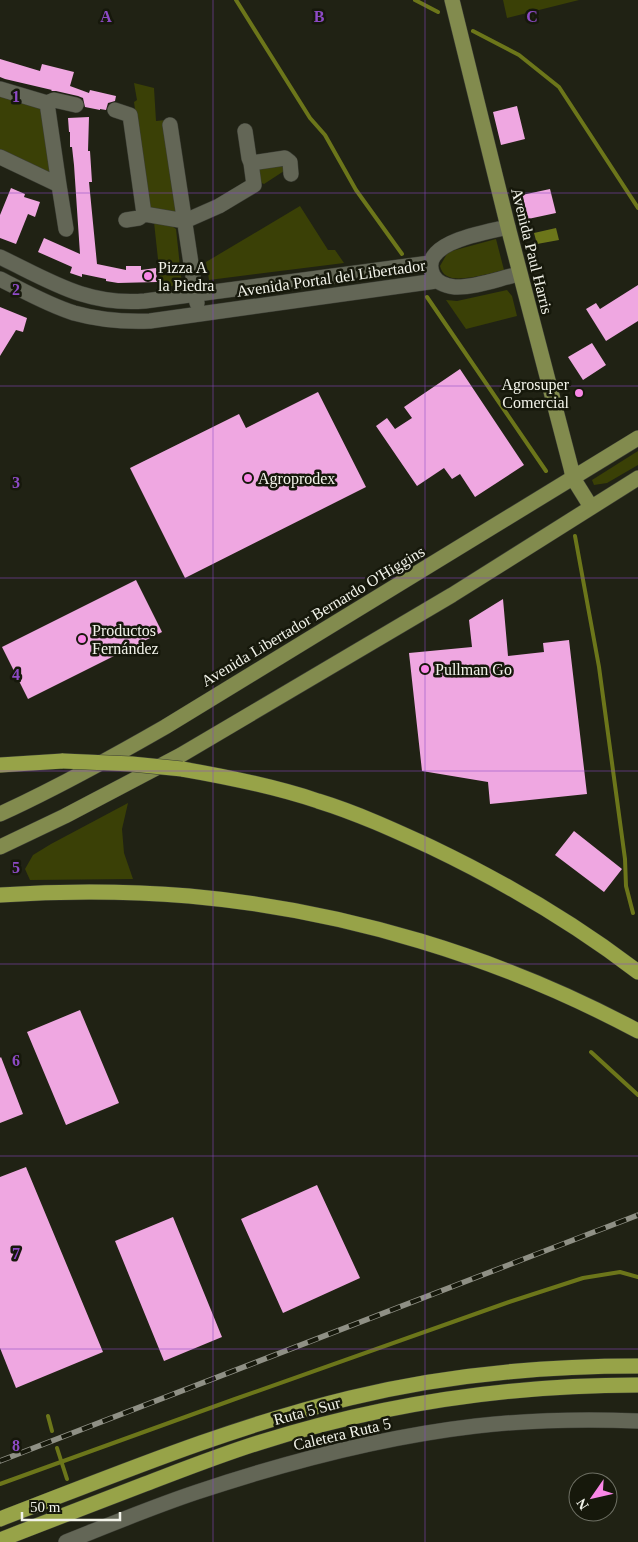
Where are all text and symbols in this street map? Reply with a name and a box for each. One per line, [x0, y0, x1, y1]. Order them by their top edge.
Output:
text: A [100, 8, 112, 25]
text: B [314, 8, 325, 25]
text: C [526, 8, 538, 25]
text: 1 [12, 88, 20, 105]
street label: Avenida Paul Harris [508, 186, 556, 316]
street label: Avenida Portal del Libertador [236, 256, 427, 300]
place label: Pizza A la Piedra [158, 259, 214, 294]
marker: Pizza A la Piedra [142, 270, 154, 282]
text: 2 [12, 281, 20, 298]
place label: Agrosuper Comercial [501, 376, 570, 411]
marker: Agrosuper Comercial [573, 387, 585, 399]
place label: Agroprodex [258, 470, 335, 488]
marker: Agroprodex [242, 472, 254, 484]
text: 3 [12, 474, 20, 491]
street label: Avenida Libertador Bernardo O'Higgins [198, 542, 428, 690]
place label: Productos Fernández [92, 622, 159, 657]
marker: Productos Fernández [76, 633, 88, 645]
place label: Pullman Go [435, 661, 512, 678]
marker: Pullman Go [419, 663, 431, 675]
text: 4 [12, 666, 20, 683]
text: 5 [12, 859, 20, 876]
text: 6 [12, 1052, 20, 1069]
text: 7 [12, 1245, 20, 1262]
street label: Ruta 5 Sur [272, 1394, 343, 1428]
street label: Caletera Ruta 5 [292, 1415, 392, 1453]
text: 8 [12, 1437, 20, 1454]
north arrow [568, 1472, 618, 1522]
scale bar [22, 1490, 120, 1522]
text: N [574, 1496, 592, 1512]
text: 50 m [30, 1499, 61, 1515]

